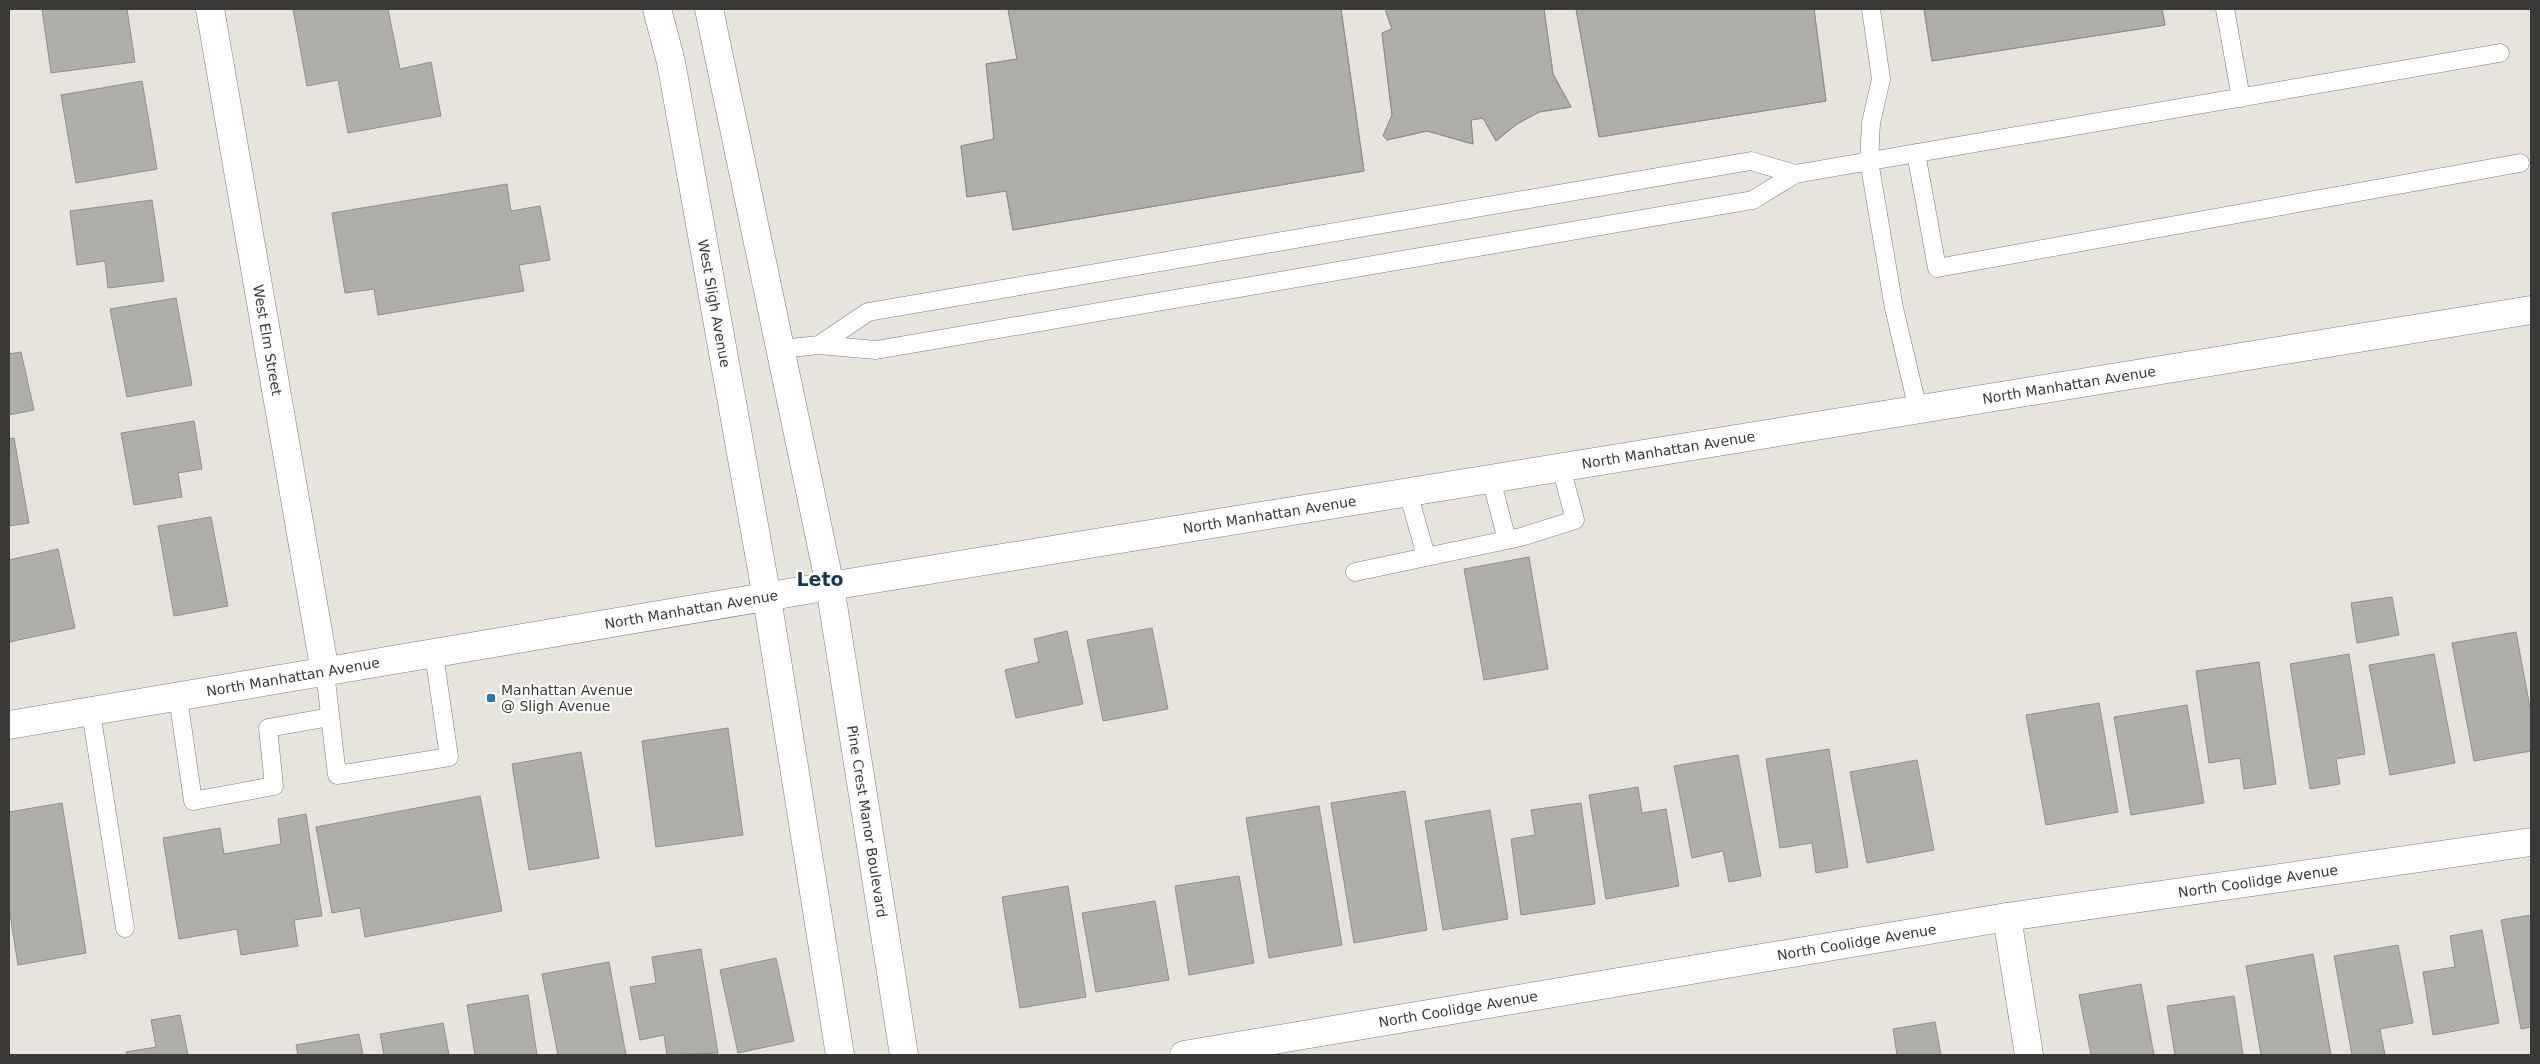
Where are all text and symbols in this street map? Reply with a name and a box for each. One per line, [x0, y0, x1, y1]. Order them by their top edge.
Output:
street label: West Sligh Avenue [695, 238, 734, 369]
street label: West Elm Street [250, 283, 285, 397]
street label: North Manhattan Avenue [1981, 363, 2157, 407]
street label: North Manhattan Avenue [1580, 428, 1756, 472]
street label: North Manhattan Avenue [1182, 493, 1358, 537]
district label: Leto [796, 568, 844, 590]
street label: North Manhattan Avenue [603, 587, 779, 632]
street label: North Manhattan Avenue [205, 654, 381, 699]
place label: Manhattan Avenue @ Sligh Avenue [501, 682, 633, 714]
marker: Manhattan Avenue @ Sligh Avenue [485, 692, 497, 704]
street label: Pine Crest Manor Boulevard [844, 724, 890, 919]
street label: North Coolidge Avenue [2177, 862, 2339, 900]
street label: North Coolidge Avenue [1776, 921, 1937, 963]
street label: North Coolidge Avenue [1377, 988, 1539, 1030]

